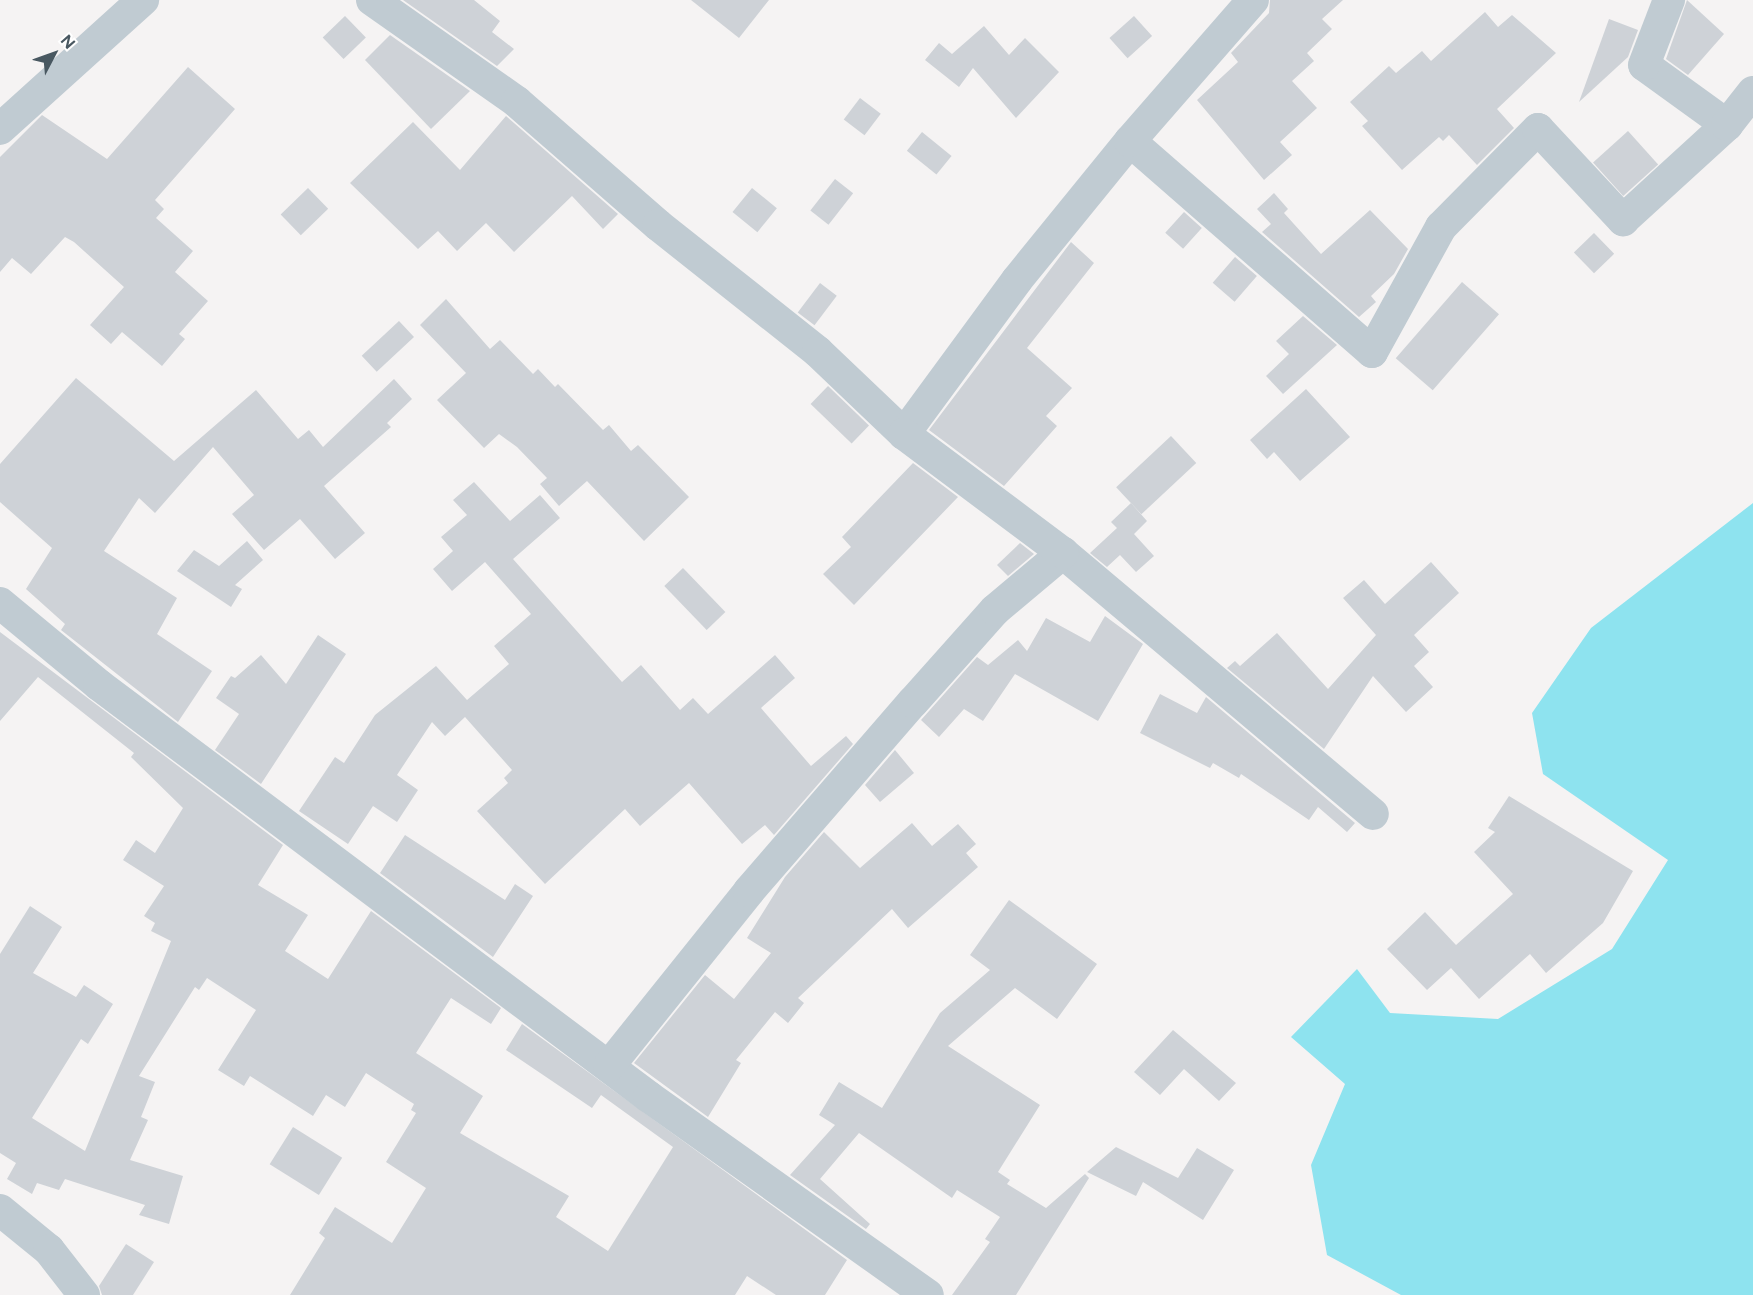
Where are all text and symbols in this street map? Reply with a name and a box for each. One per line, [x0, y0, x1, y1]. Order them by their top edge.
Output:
north arrow [24, 24, 84, 84]
text: N [57, 31, 79, 53]

